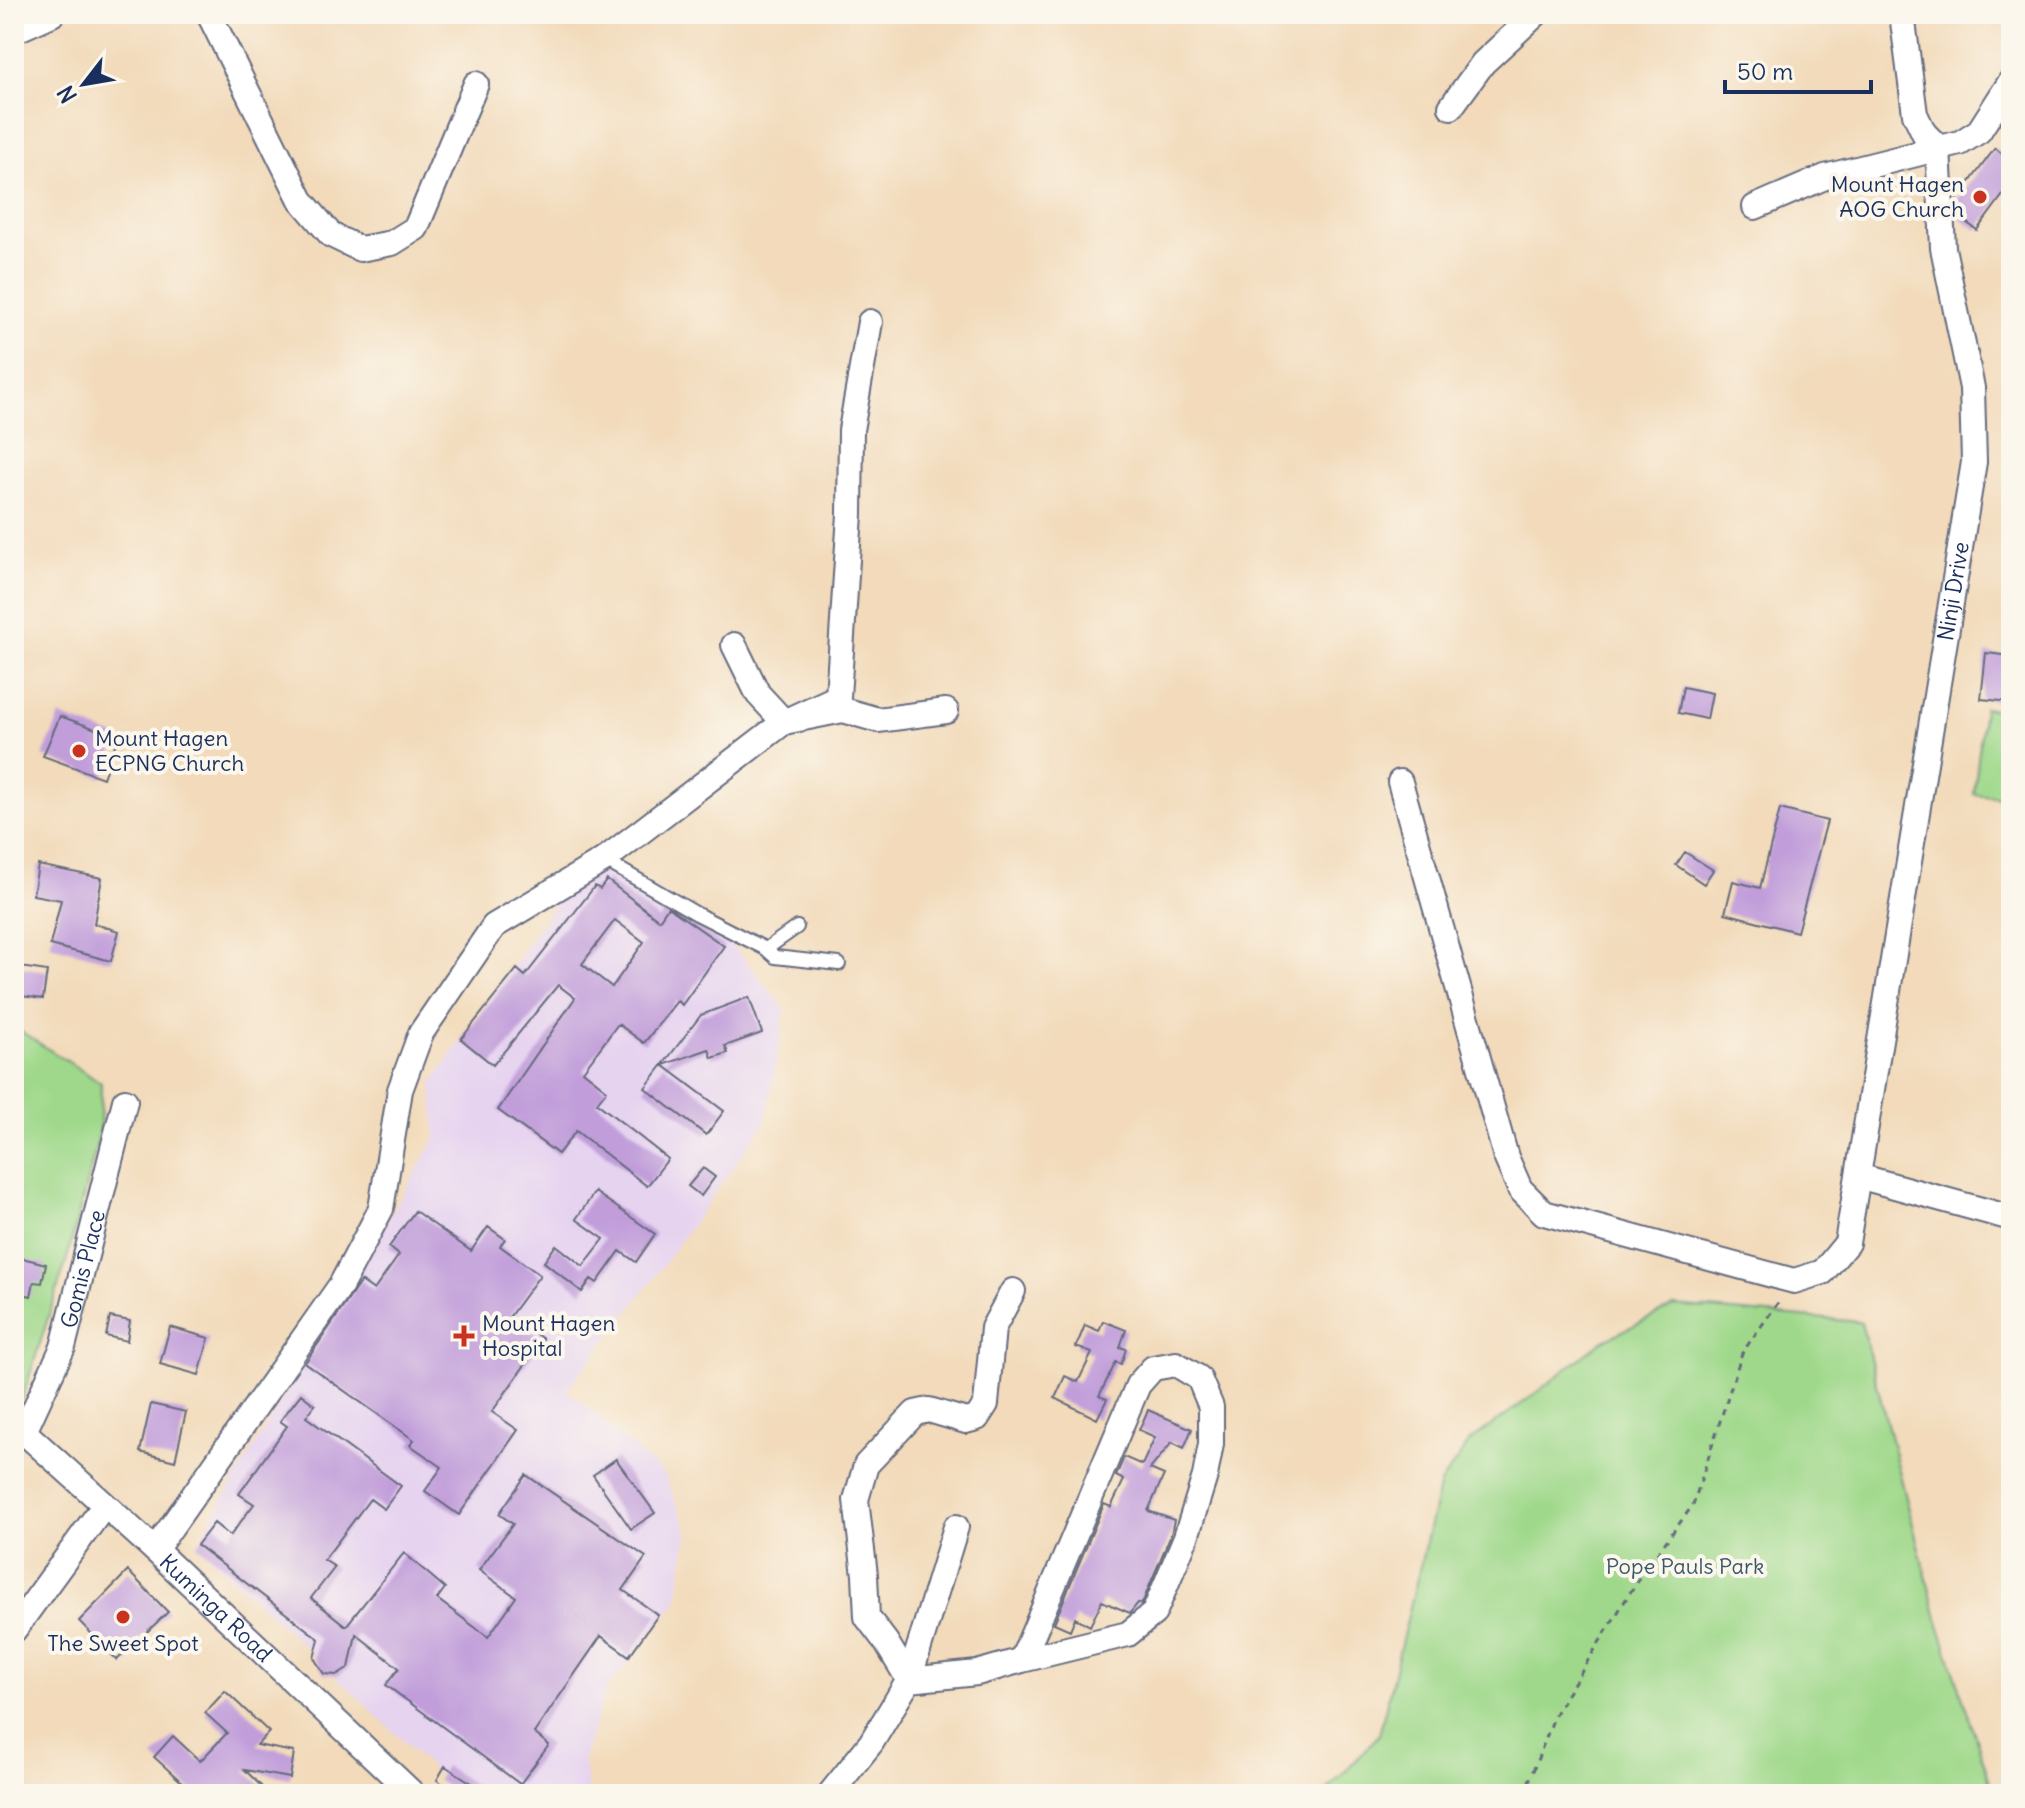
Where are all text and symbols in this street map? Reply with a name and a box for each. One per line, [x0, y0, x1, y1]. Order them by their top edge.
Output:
north arrow [44, 44, 124, 124]
scale bar [1725, 44, 1871, 94]
text: 50 m [1737, 56, 1793, 86]
text: N [51, 81, 83, 108]
place label: Mount Hagen AOG Church [1831, 170, 1964, 223]
marker: Mount Hagen AOG Church [1971, 188, 1989, 206]
street label: Ninji Drive [1931, 540, 1975, 643]
place label: Mount Hagen ECPNG Church [95, 724, 244, 777]
marker: Mount Hagen ECPNG Church [70, 742, 88, 760]
street label: Gomis Place [54, 1207, 111, 1331]
place label: Mount Hagen Hospital [482, 1309, 615, 1362]
marker: Mount Hagen Hospital [453, 1325, 475, 1347]
street label: Kuminga Road [154, 1548, 278, 1668]
park label: Pope Pauls Park [1606, 1552, 1764, 1580]
marker: The Sweet Spot [114, 1608, 132, 1626]
place label: The Sweet Spot [47, 1629, 199, 1657]

